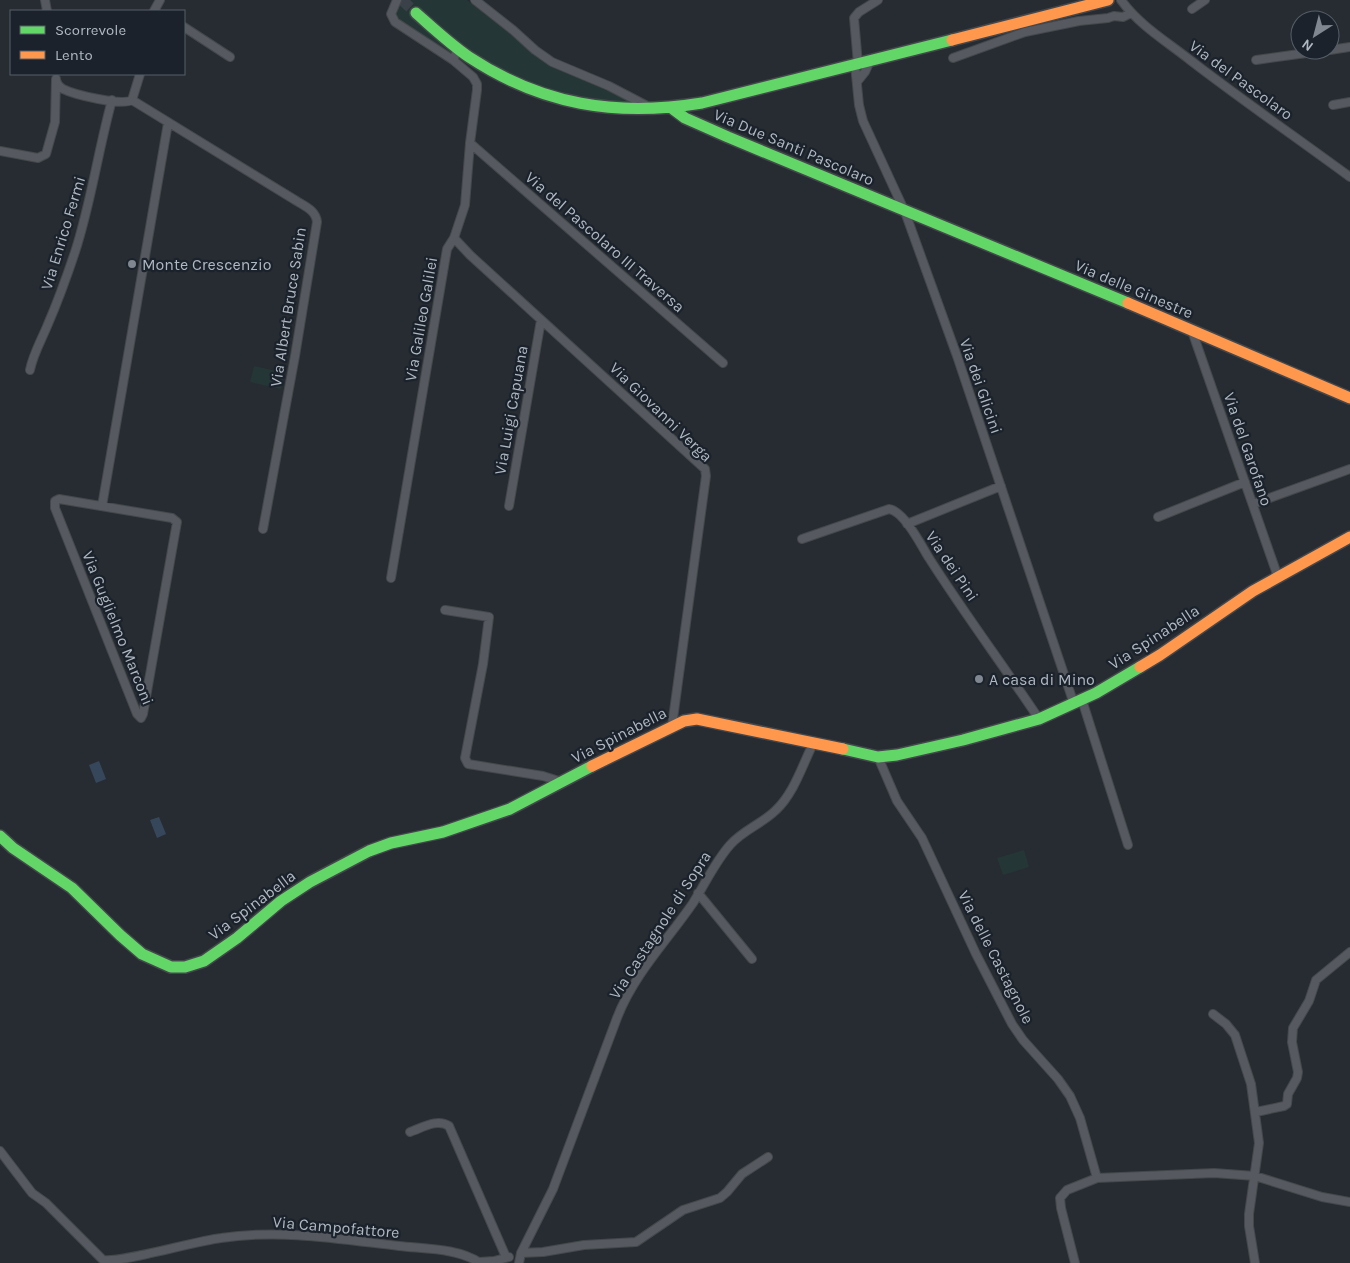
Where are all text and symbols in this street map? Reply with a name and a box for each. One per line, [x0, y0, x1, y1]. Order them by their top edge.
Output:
legend [10, 10, 185, 75]
north arrow [1290, 10, 1340, 60]
text: Scorrevole [55, 21, 126, 39]
text: N [1299, 35, 1317, 55]
street label: Via del Pascolaro [1186, 36, 1296, 124]
text: Lento [55, 46, 93, 64]
street label: Via Due Santi Pascolaro [711, 105, 877, 189]
street label: Via del Pascolaro III Traversa [521, 168, 689, 316]
street label: Via Enrico Fermi [37, 174, 89, 292]
street label: Via Albert Bruce Sabin [266, 226, 310, 388]
place label: Monte Crescenzio [142, 255, 271, 274]
street label: Via Galileo Galilei [401, 255, 441, 383]
street label: Via delle Ginestre [1072, 256, 1196, 322]
marker: Monte Crescenzio [126, 258, 138, 270]
street label: Via dei Glicini [956, 336, 1006, 436]
street label: Via Luigi Capuana [490, 344, 532, 476]
street label: Via Giovanni Verga [606, 358, 716, 466]
street label: Via del Garofano [1220, 390, 1276, 508]
street label: Via dei Pini [922, 527, 982, 605]
street label: Via Guglielmo Marconi [78, 548, 158, 708]
street label: Via Spinabella [1105, 601, 1203, 673]
place label: A casa di Mino [989, 670, 1095, 689]
marker: A casa di Mino [973, 673, 985, 685]
street label: Via Spinabella [568, 703, 670, 767]
street label: Via Castagnole di Sopra [605, 847, 715, 1003]
street label: Via Spinabella [205, 866, 299, 944]
street label: Via delle Castagnole [954, 887, 1038, 1027]
street label: Via Campofattore [272, 1212, 400, 1242]

